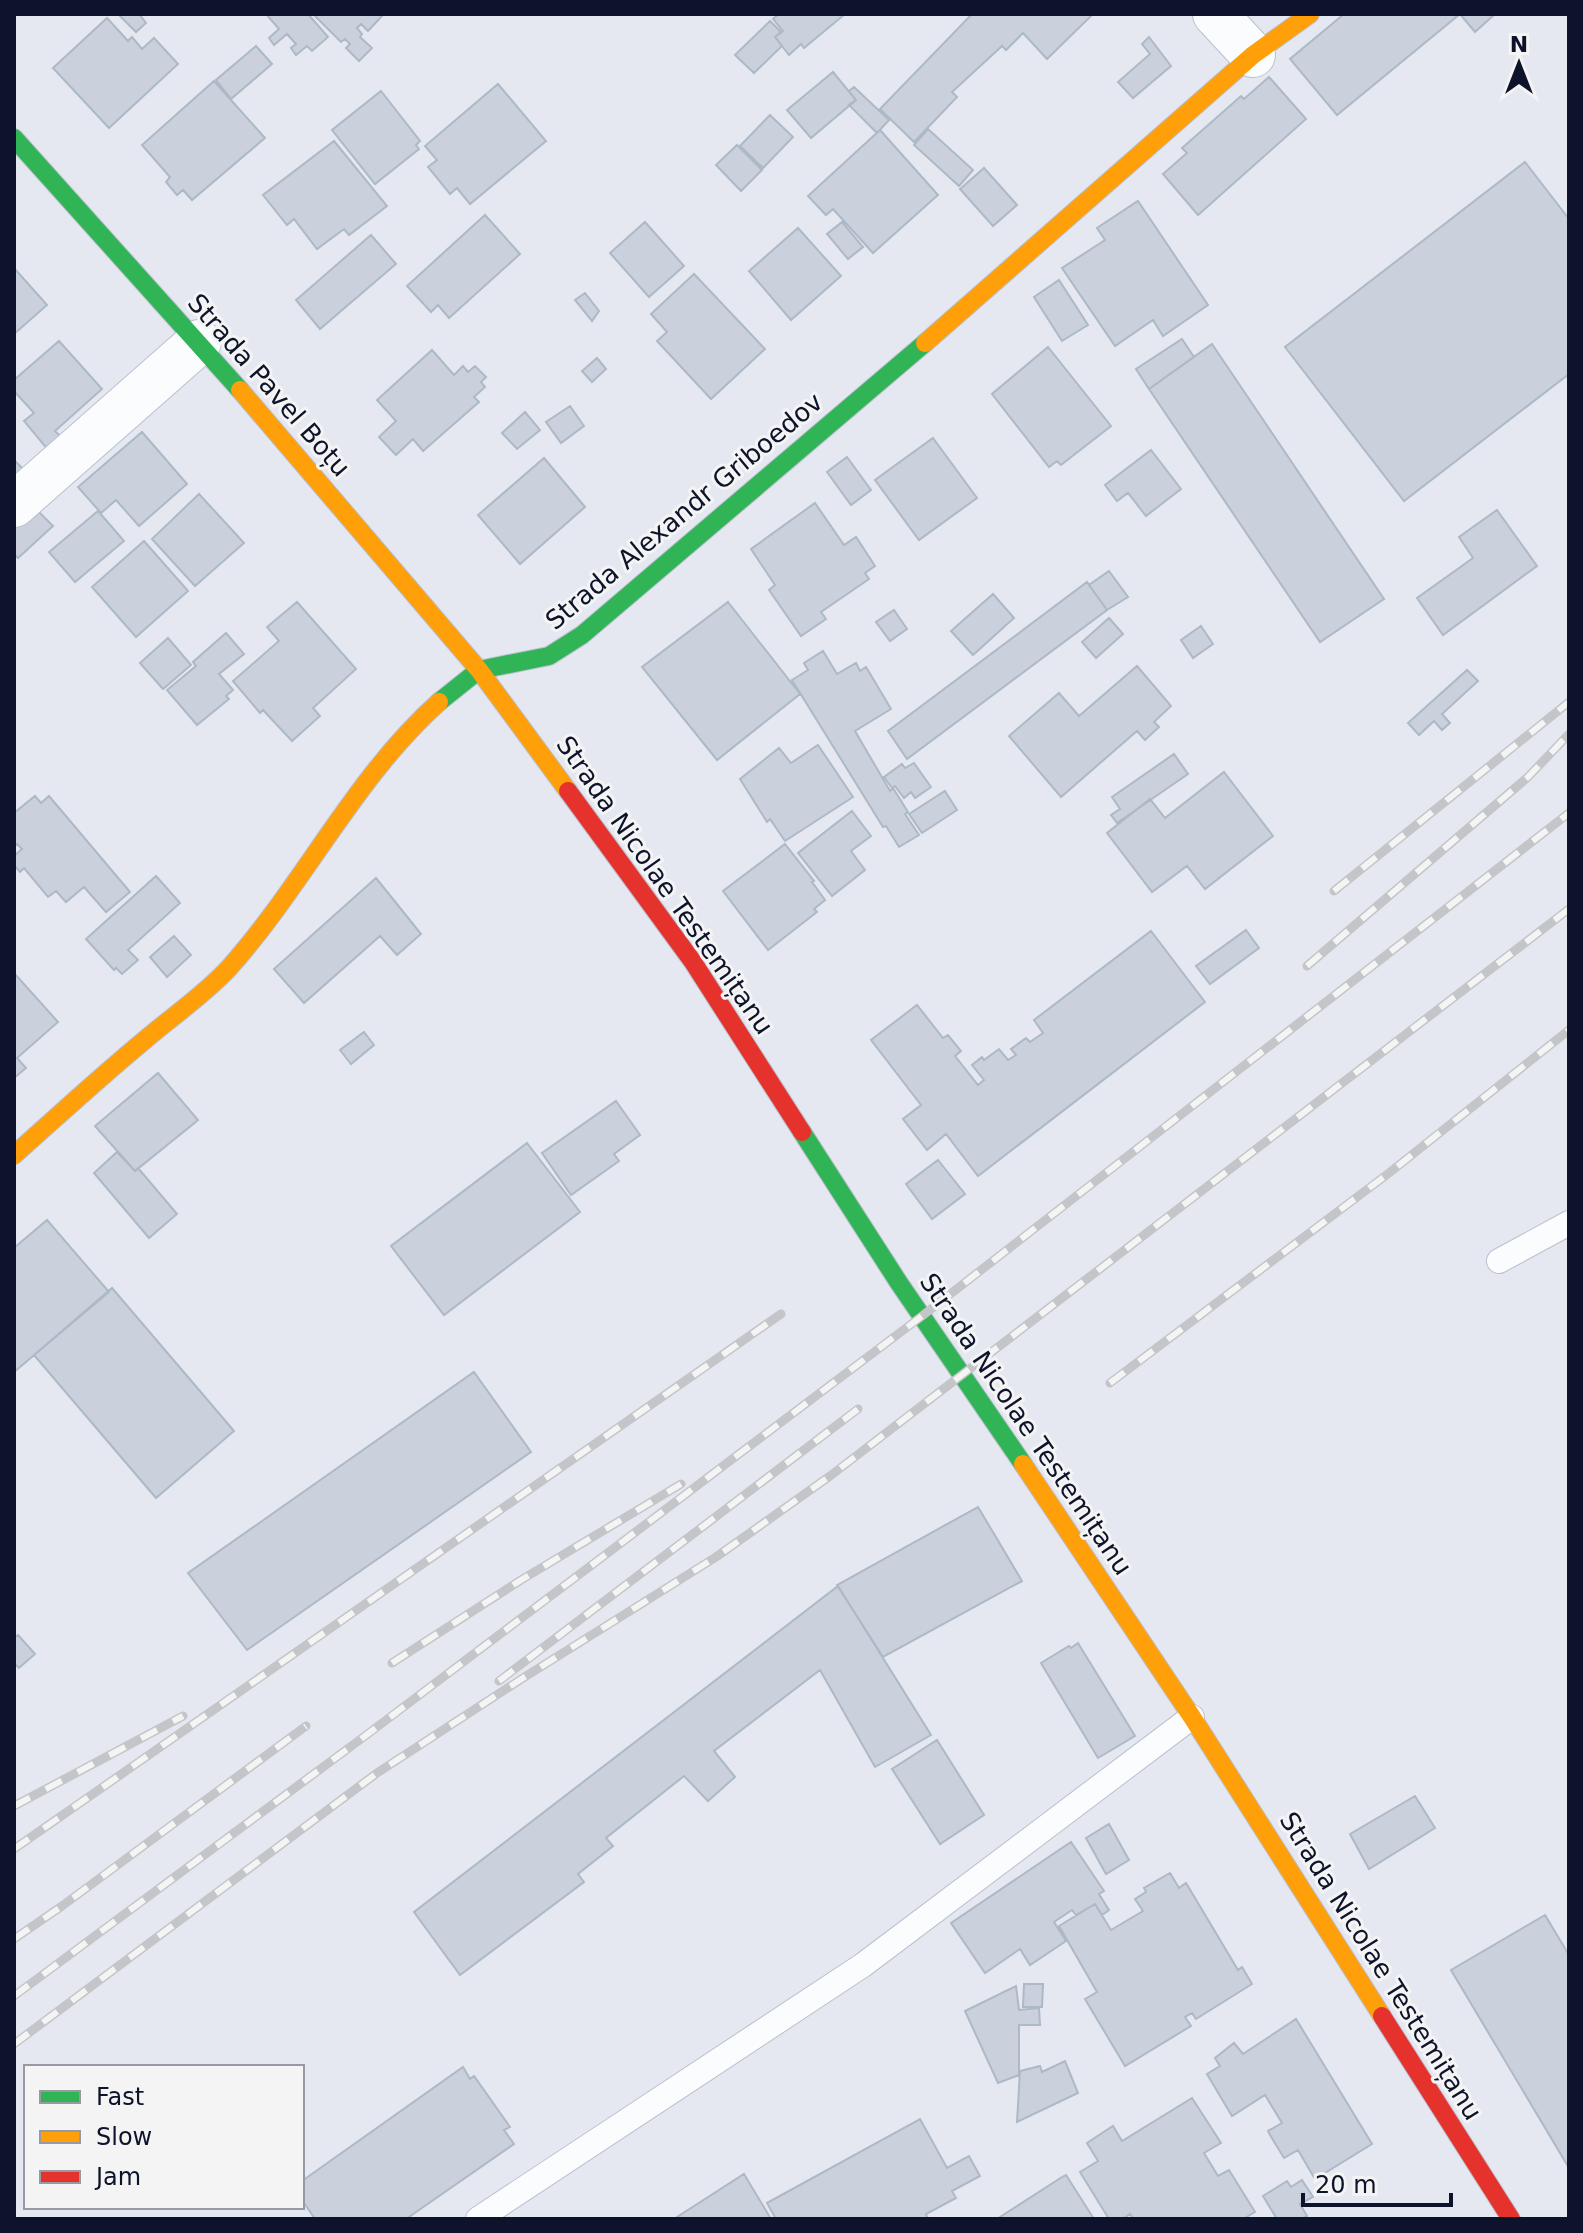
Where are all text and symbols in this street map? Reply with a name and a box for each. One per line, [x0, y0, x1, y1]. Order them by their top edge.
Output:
north arrow [1479, 24, 1559, 104]
text: N [1510, 32, 1528, 57]
street label: Strada Pavel Boțu [181, 288, 356, 483]
street label: Strada Alexandr Griboedov [539, 386, 829, 636]
street label: Strada Nicolae Testemițanu [549, 730, 780, 1040]
street label: Strada Nicolae Testemițanu [913, 1268, 1138, 1581]
street label: Strada Nicolae Testemițanu [1273, 1807, 1488, 2126]
legend [24, 2065, 304, 2209]
text: Fast [96, 2083, 144, 2111]
text: Slow [96, 2123, 152, 2151]
scale bar [1303, 2157, 1451, 2207]
text: Jam [94, 2163, 141, 2191]
text: 20 m [1315, 2171, 1377, 2199]

